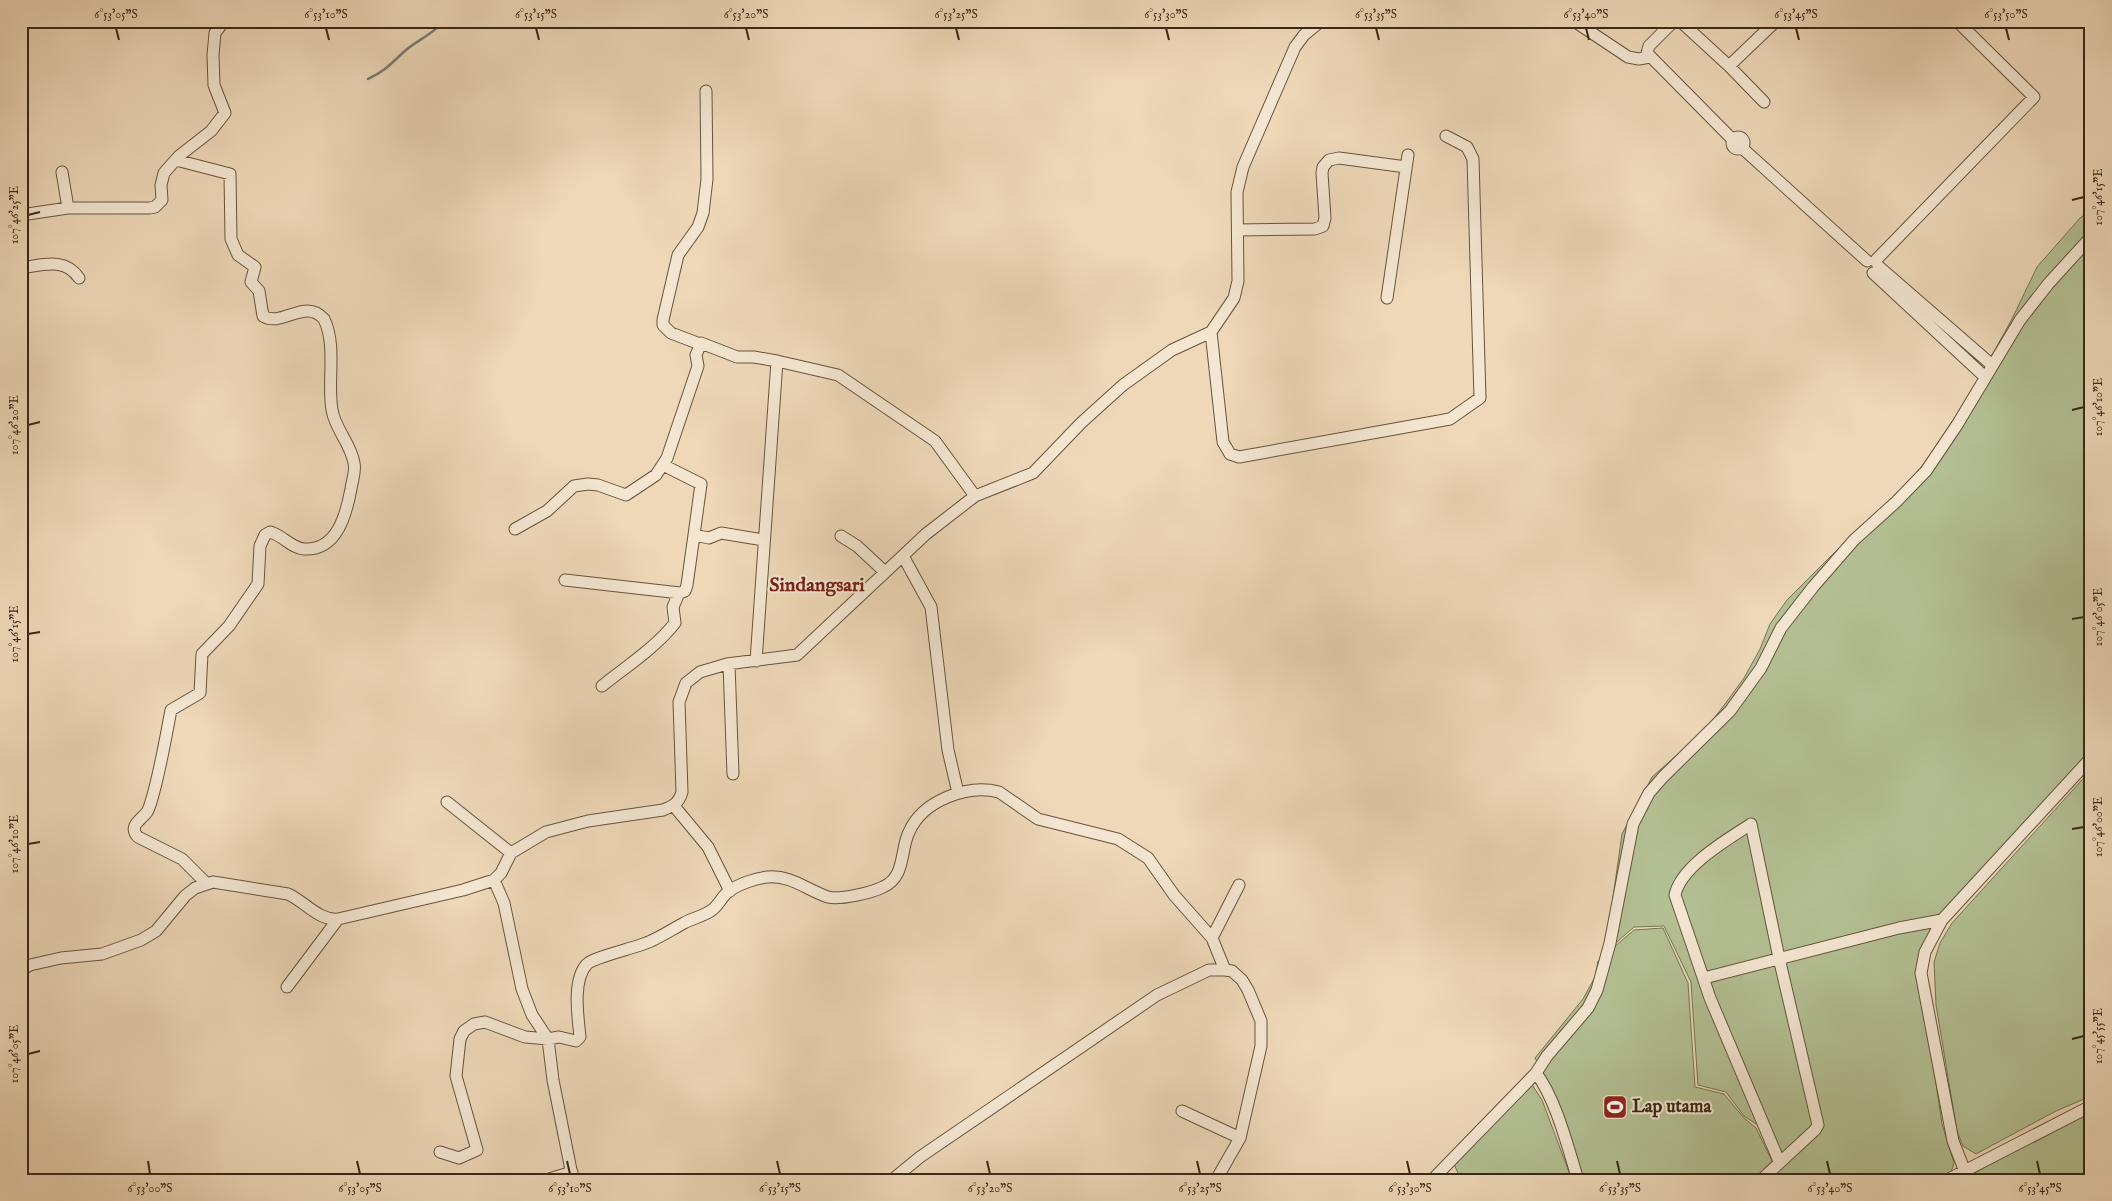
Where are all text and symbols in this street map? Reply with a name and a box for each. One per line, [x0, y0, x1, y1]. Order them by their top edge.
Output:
text: 6°53'05"S [94, 7, 138, 22]
text: 6°53'10"S [304, 7, 348, 22]
text: 6°53'15"S [515, 7, 557, 22]
text: 6°53'20"S [724, 7, 768, 22]
text: 6°53'25"S [934, 7, 978, 22]
text: 6°53'30"S [1144, 7, 1188, 22]
text: 6°53'35"S [1355, 7, 1397, 22]
text: 6°53'40"S [1564, 7, 1608, 22]
text: 6°53'45"S [1774, 7, 1818, 22]
text: 6°53'50"S [1984, 7, 2028, 22]
text: 107°46'15"E [2091, 168, 2106, 226]
text: 107°46'25"E [7, 186, 22, 244]
text: 107°46'10"E [2091, 378, 2106, 436]
text: 107°46'20"E [7, 395, 22, 455]
district label: Sindangsari [769, 573, 865, 598]
text: 107°46'05"E [2091, 588, 2106, 646]
text: 107°46'15"E [7, 605, 22, 663]
text: 107°46'00"E [2091, 797, 2106, 857]
text: 107°46'10"E [7, 815, 22, 873]
text: 107°45'55"E [2091, 1008, 2106, 1064]
text: 107°46'05"E [7, 1025, 22, 1083]
sports icon: Lap utama [1602, 1094, 1628, 1120]
place label: Lap utama [1632, 1096, 1712, 1119]
text: 6°53'00"S [128, 1181, 172, 1196]
text: 6°53'05"S [338, 1181, 382, 1196]
text: 6°53'10"S [548, 1181, 592, 1196]
text: 6°53'15"S [759, 1181, 801, 1196]
text: 6°53'20"S [968, 1181, 1012, 1196]
text: 6°53'25"S [1178, 1181, 1222, 1196]
text: 6°53'30"S [1388, 1181, 1432, 1196]
text: 6°53'35"S [1599, 1181, 1641, 1196]
text: 6°53'40"S [1808, 1181, 1852, 1196]
text: 6°53'45"S [2018, 1181, 2062, 1196]

